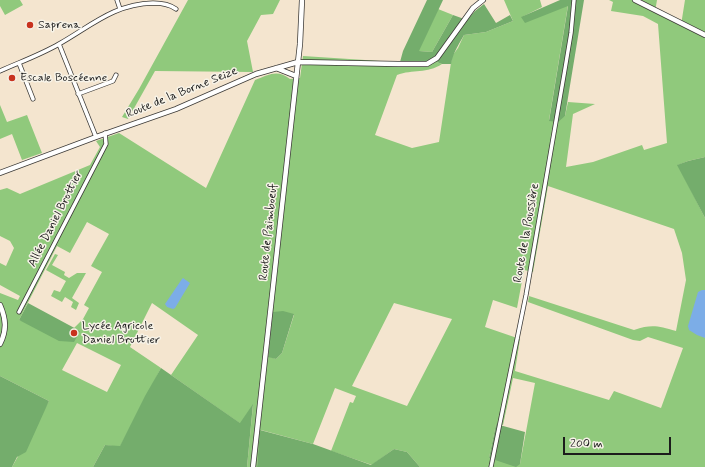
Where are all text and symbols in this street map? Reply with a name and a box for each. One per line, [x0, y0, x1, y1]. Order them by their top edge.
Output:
place label: Saprena [38, 18, 80, 32]
marker: Saprena [25, 20, 35, 30]
street label: Route de la Borne Seize [124, 64, 240, 122]
place label: Escale Boscéenne [20, 71, 107, 85]
marker: Escale Boscéenne [7, 73, 17, 83]
street label: Allée Daniel Brottier [25, 168, 87, 270]
street label: Route de la Poussière [511, 182, 543, 284]
street label: Route de Paimboeuf [257, 183, 281, 281]
place label: Lycée Agricole Daniel Brottier [82, 319, 160, 347]
marker: Lycée Agricole Daniel Brottier [69, 328, 79, 338]
scale bar [565, 429, 673, 455]
text: 200 m [570, 436, 603, 452]

